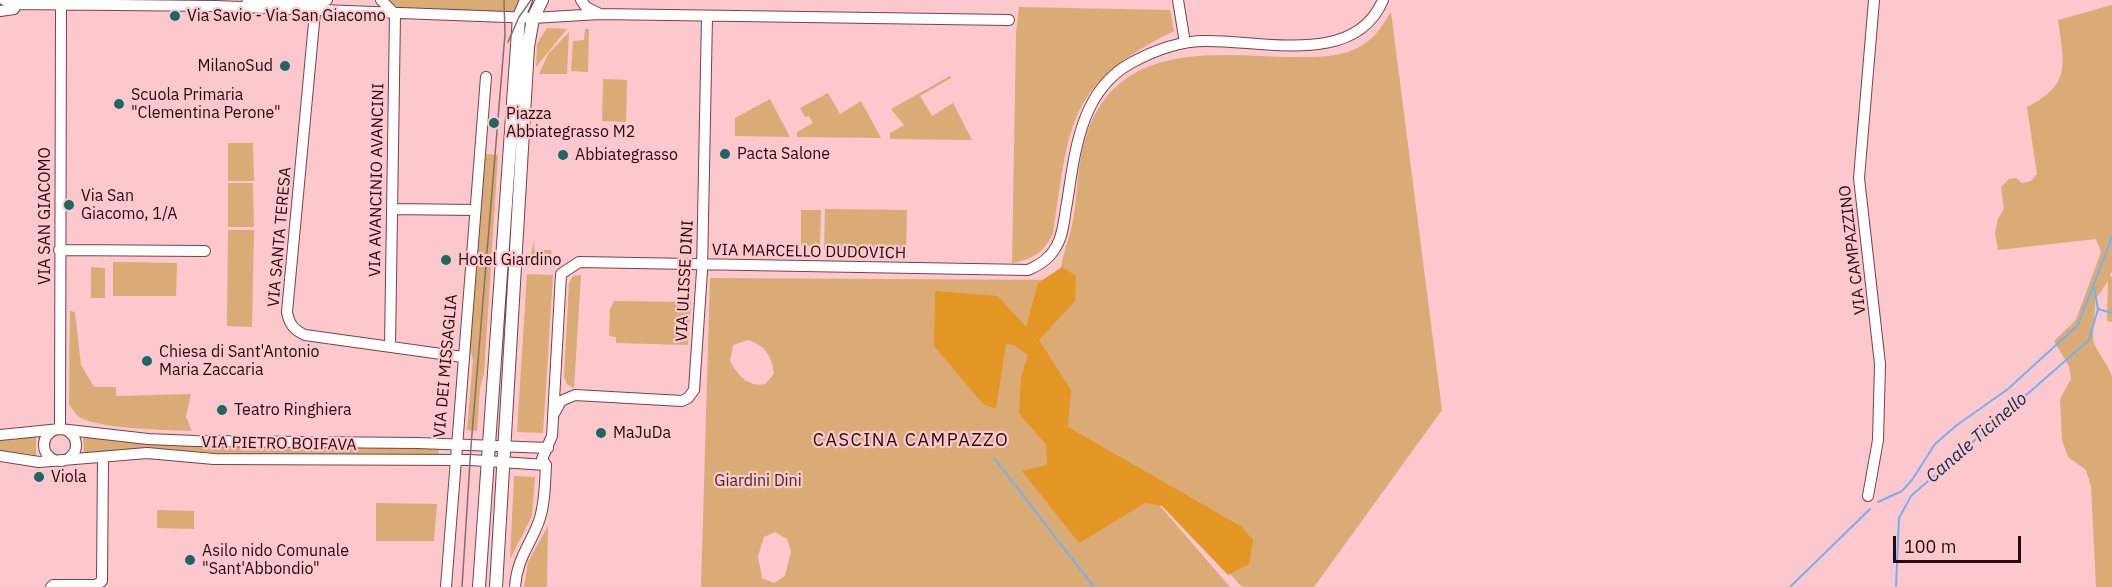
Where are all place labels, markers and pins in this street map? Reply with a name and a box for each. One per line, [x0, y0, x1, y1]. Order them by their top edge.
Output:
place label: Via Savio - Via San Giacomo [187, 6, 386, 26]
marker: Via Savio - Via San Giacomo [168, 9, 182, 23]
place label: MilanoSud [197, 56, 273, 76]
marker: MilanoSud [278, 59, 292, 73]
place label: Scuola Primaria "Clementina Perone" [131, 85, 281, 123]
marker: Scuola Primaria "Clementina Perone" [112, 97, 126, 111]
place label: Piazza Abbiategrasso M2 [506, 104, 635, 142]
marker: Piazza Abbiategrasso M2 [487, 116, 501, 130]
place label: Pacta Salone [737, 144, 830, 164]
place label: Abbiategrasso [575, 145, 678, 165]
marker: Pacta Salone [718, 147, 732, 161]
marker: Abbiategrasso [556, 148, 570, 162]
place label: Via San Giacomo, 1/A [81, 186, 178, 224]
marker: Via San Giacomo, 1/A [62, 198, 76, 212]
place label: Hotel Giardino [458, 250, 562, 270]
marker: Hotel Giardino [439, 253, 453, 267]
place label: Chiesa di Sant'Antonio Maria Zaccaria [159, 342, 319, 380]
marker: Chiesa di Sant'Antonio Maria Zaccaria [140, 354, 154, 368]
place label: Teatro Ringhiera [234, 400, 352, 420]
marker: Teatro Ringhiera [215, 403, 229, 417]
place label: MaJuDa [613, 423, 671, 443]
marker: MaJuDa [594, 426, 608, 440]
place label: Viola [51, 467, 87, 487]
marker: Viola [32, 470, 46, 484]
place label: Asilo nido Comunale "Sant'Abbondio" [202, 541, 349, 579]
marker: Asilo nido Comunale "Sant'Abbondio" [183, 553, 197, 567]

